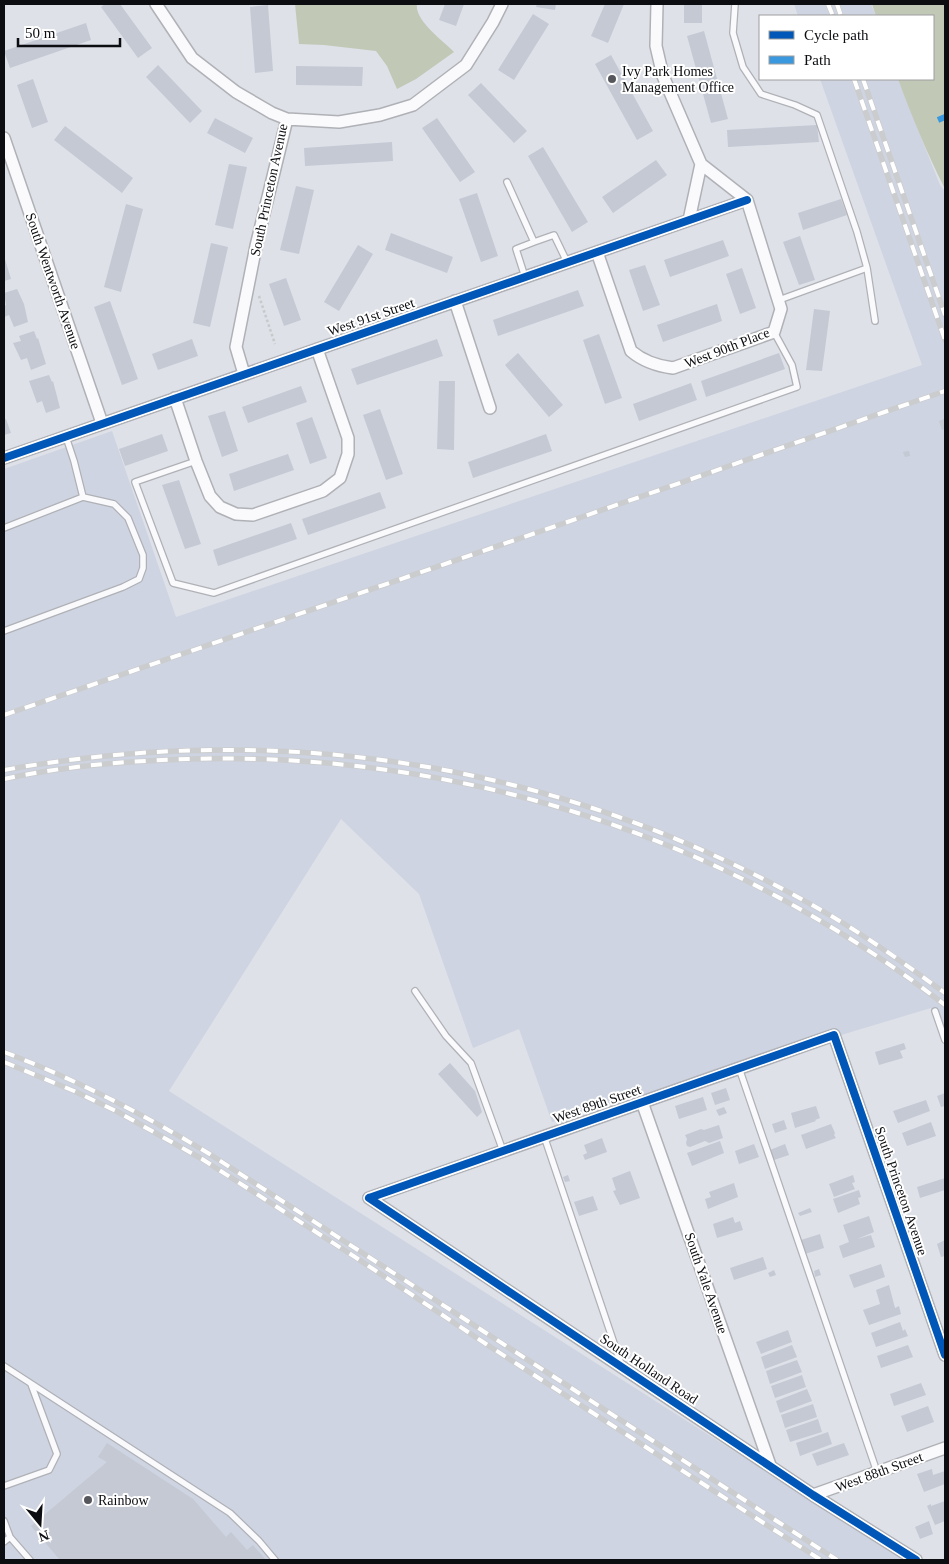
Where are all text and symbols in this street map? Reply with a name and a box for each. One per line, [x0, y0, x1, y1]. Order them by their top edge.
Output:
scale bar [18, 15, 120, 47]
legend [759, 15, 934, 80]
text: 50 m [25, 25, 56, 41]
text: Cycle path [804, 27, 869, 43]
text: Path [804, 52, 831, 68]
place label: Ivy Park Homes Management Office [622, 64, 734, 95]
marker: Ivy Park Homes Management Office [606, 73, 618, 85]
street label: South Princeton Avenue [248, 122, 290, 258]
street label: South Wentworth Avenue [23, 211, 83, 351]
street label: West 91st Street [326, 295, 416, 339]
street label: West 90th Place [682, 325, 772, 371]
street label: West 89th Street [551, 1082, 643, 1126]
street label: South Princeton Avenue [872, 1125, 930, 1257]
street label: South Yale Avenue [682, 1230, 730, 1336]
street label: South Holland Road [597, 1331, 701, 1407]
street label: West 88th Street [833, 1449, 925, 1495]
place label: Rainbow [98, 1493, 149, 1508]
marker: Rainbow [82, 1494, 94, 1506]
north arrow [15, 1499, 65, 1549]
text: N [37, 1527, 51, 1545]

